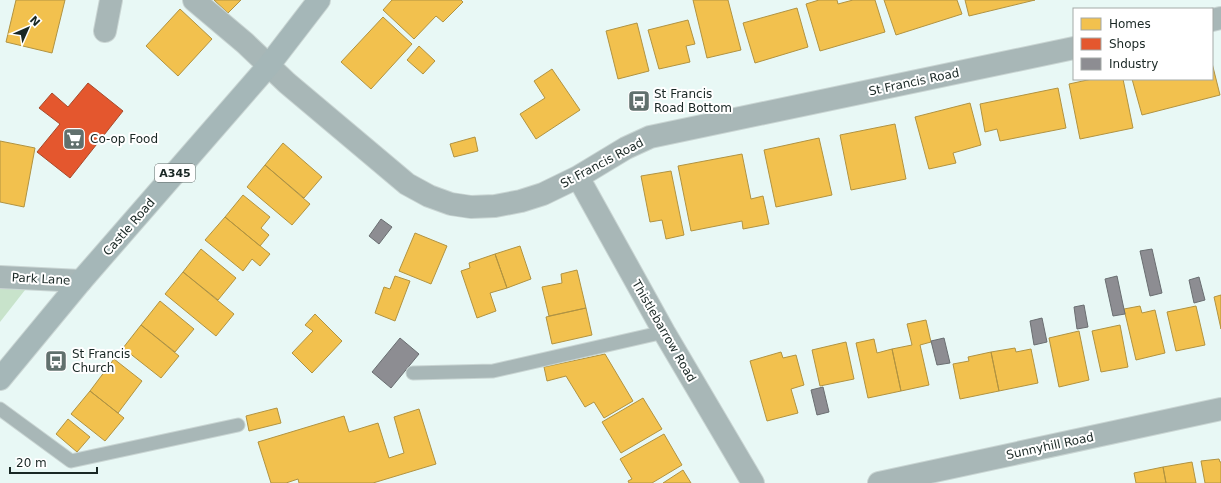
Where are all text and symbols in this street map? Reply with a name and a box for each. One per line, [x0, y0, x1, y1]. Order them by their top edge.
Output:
north arrow [8, 8, 48, 48]
legend [1073, 8, 1213, 80]
text: N [27, 13, 43, 29]
text: Homes [1109, 17, 1151, 31]
text: Shops [1109, 37, 1145, 51]
text: Industry [1109, 57, 1158, 71]
street label: St Francis Road [867, 66, 961, 98]
place label: St Francis Road Bottom [654, 87, 732, 115]
bus stop icon: St Francis Road Bottom [626, 88, 652, 114]
supermarket icon: Co-op Food [61, 126, 87, 152]
place label: Co-op Food [90, 132, 158, 146]
street label: St Francis Road [558, 135, 646, 191]
road number: A345 [155, 164, 195, 182]
street label: Castle Road [100, 195, 158, 259]
street label: Park Lane [11, 270, 71, 288]
street label: Thistlebarrow Road [629, 277, 699, 384]
place label: St Francis Church [72, 347, 130, 375]
bus stop icon: St Francis Church [43, 348, 69, 374]
street label: Sunnyhill Road [1005, 430, 1095, 462]
scale bar [10, 449, 97, 475]
text: 20 m [16, 456, 47, 470]

